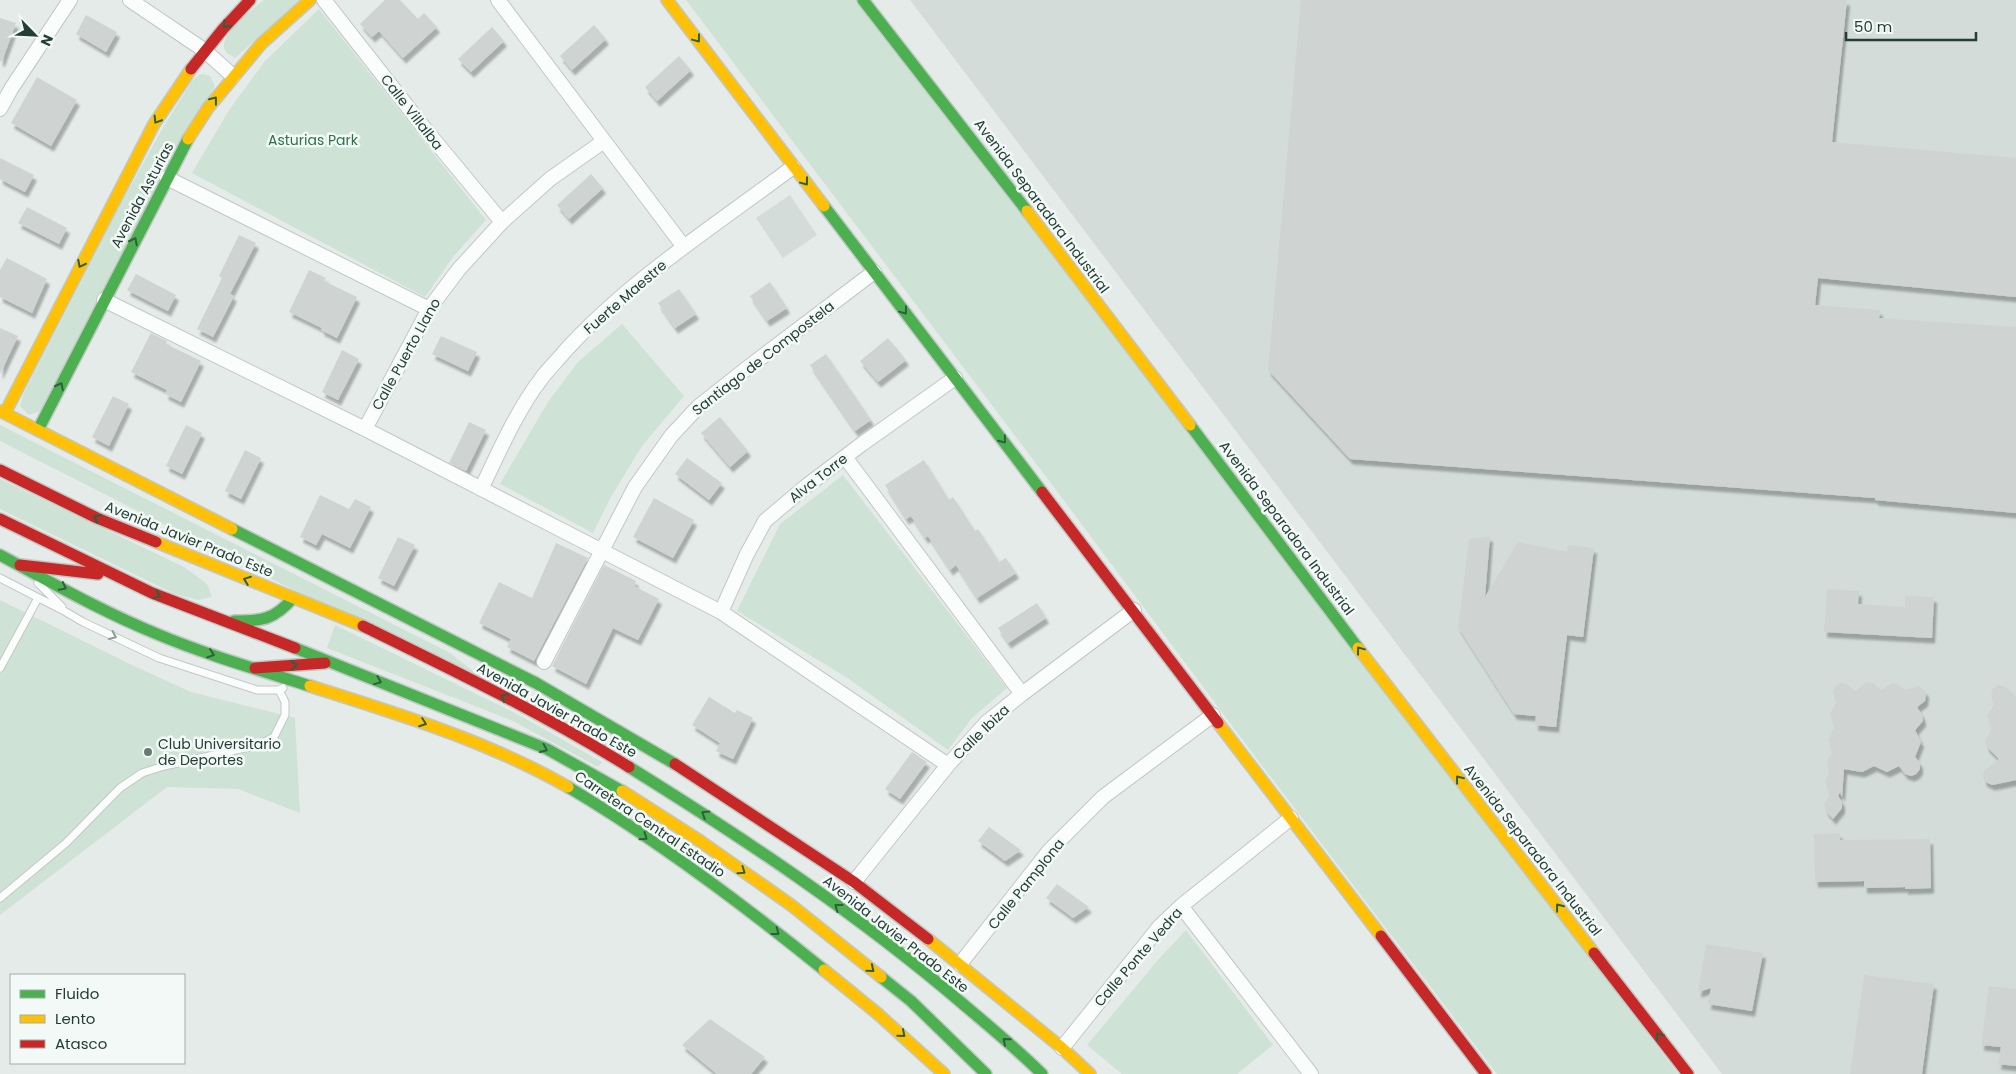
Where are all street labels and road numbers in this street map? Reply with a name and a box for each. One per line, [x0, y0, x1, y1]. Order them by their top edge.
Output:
street label: Calle Villalba [376, 70, 448, 154]
street label: Avenida Separadora Industrial [970, 115, 1114, 297]
street label: Avenida Asturias [106, 139, 178, 251]
street label: Fuerte Maestre [579, 255, 671, 339]
street label: Calle Puerto Llano [367, 294, 445, 414]
street label: Santiago de Compostela [688, 296, 838, 420]
street label: Avenida Separadora Industrial [1215, 437, 1359, 619]
street label: Alva Torre [784, 448, 852, 507]
street label: Avenida Javier Prado Este [102, 496, 277, 582]
street label: Avenida Javier Prado Este [473, 658, 641, 763]
street label: Calle Ibiza [948, 700, 1014, 764]
street label: Avenida Separadora Industrial [1459, 760, 1607, 940]
street label: Carretera Central Estadio [571, 766, 729, 882]
street label: Calle Pamplona [983, 834, 1069, 934]
street label: Avenida Javier Prado Este [819, 871, 973, 998]
street label: Calle Ponte Vedra [1089, 903, 1187, 1011]

